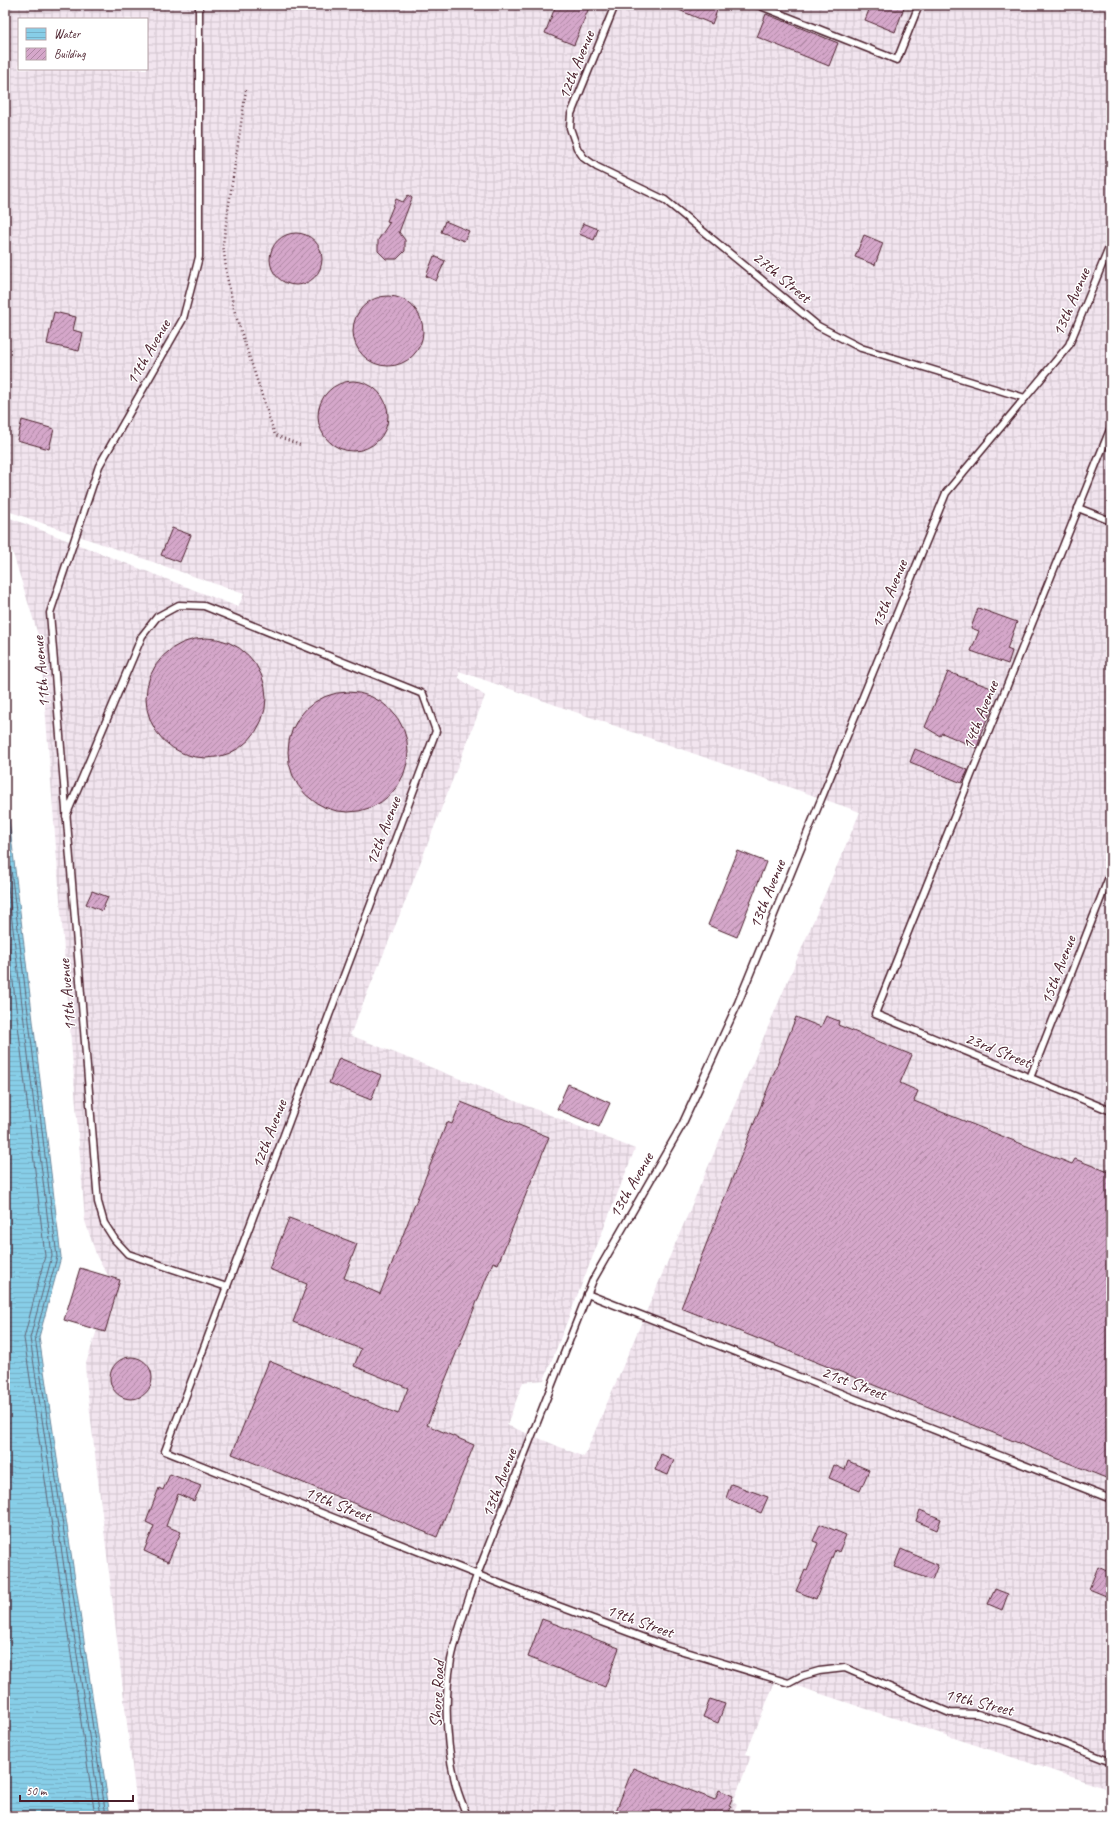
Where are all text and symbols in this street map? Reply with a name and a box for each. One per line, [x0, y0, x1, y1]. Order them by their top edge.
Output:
legend [18, 18, 148, 70]
text: Water [54, 26, 82, 42]
street label: 12th Avenue [553, 26, 600, 102]
text: Building [54, 46, 86, 62]
street label: 27th Street [749, 247, 817, 309]
street label: 13th Avenue [1047, 263, 1095, 339]
street label: 11th Avenue [121, 314, 176, 388]
street label: 13th Avenue [866, 555, 913, 631]
street label: 11th Avenue [27, 634, 55, 709]
street label: 14th Avenue [957, 676, 1004, 752]
street label: 12th Avenue [360, 792, 406, 868]
street label: 13th Avenue [744, 855, 791, 931]
street label: 15th Avenue [1035, 931, 1081, 1007]
street label: 11th Avenue [53, 957, 81, 1032]
street label: 23rd Street [962, 1027, 1036, 1074]
street label: 12th Avenue [246, 1095, 292, 1171]
street label: 13th Avenue [604, 1147, 659, 1221]
street label: 21st Street [819, 1361, 891, 1406]
street label: 13th Avenue [476, 1444, 522, 1520]
street label: 19th Street [302, 1481, 376, 1528]
street label: 19th Street [604, 1599, 678, 1644]
street label: Shore Road [425, 1658, 449, 1728]
street label: 19th Street [943, 1683, 1018, 1721]
scale bar [20, 1777, 133, 1803]
text: 50 m [26, 1783, 48, 1799]

